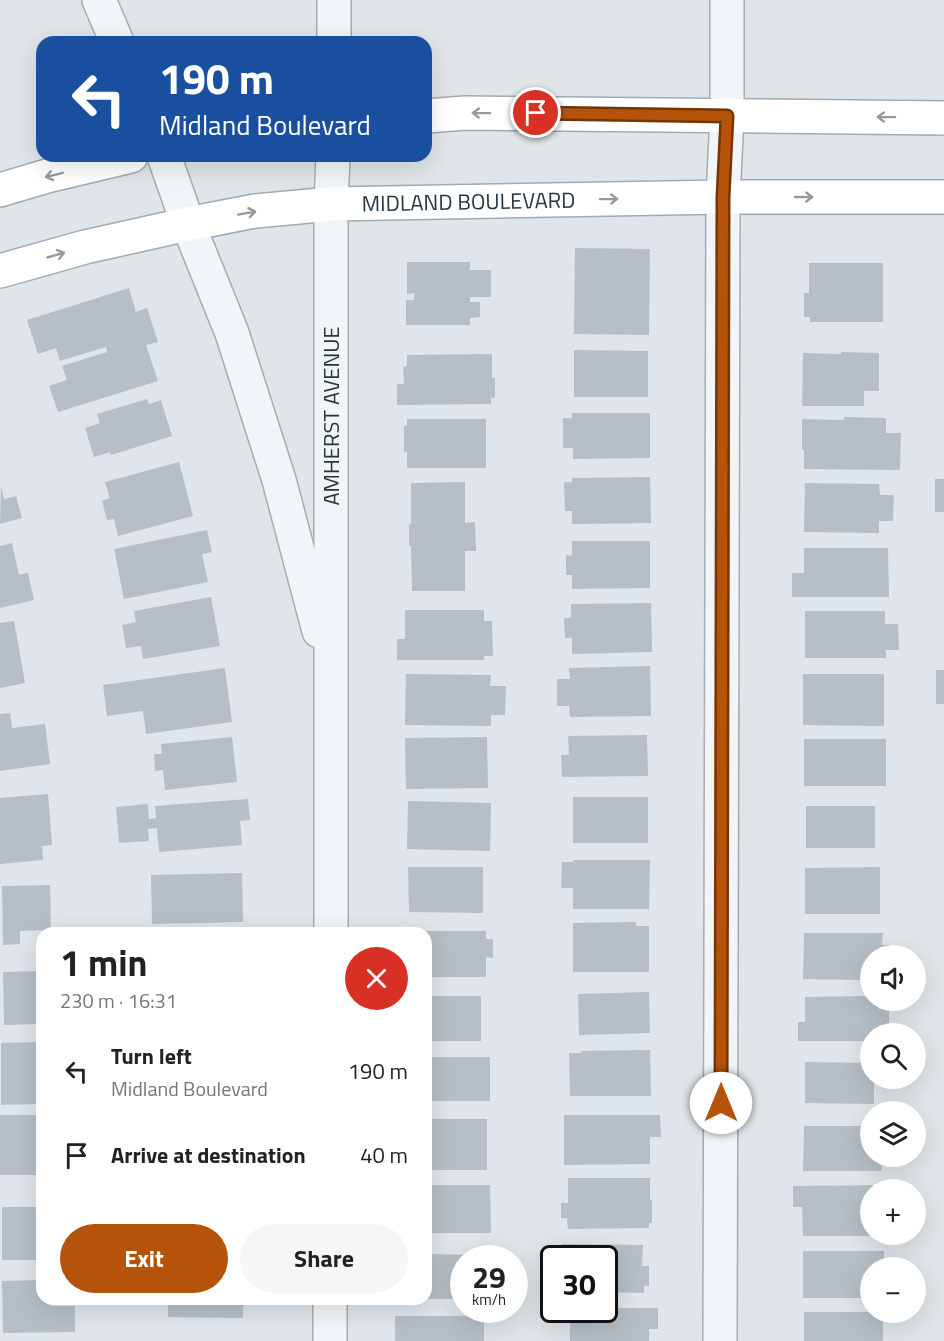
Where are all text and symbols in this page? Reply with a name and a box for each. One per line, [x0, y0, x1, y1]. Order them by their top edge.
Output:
text: 190 m [159, 46, 274, 110]
icon: left [60, 60, 138, 138]
pin [510, 87, 561, 138]
icon: arrive [519, 96, 552, 129]
text: Midland Boulevard [159, 104, 371, 145]
one-way arrow [471, 107, 491, 119]
one-way arrow [876, 111, 896, 123]
one-way arrow [45, 169, 64, 181]
street label: MIDLAND BOULEVARD [361, 183, 576, 220]
one-way arrow [794, 191, 814, 203]
one-way arrow [599, 194, 619, 205]
one-way arrow [236, 207, 256, 218]
one-way arrow [46, 248, 65, 260]
street label: AMHERST AVENUE [314, 326, 348, 506]
text: 1 min [60, 935, 147, 990]
map controls [860, 945, 926, 1323]
button: sound [860, 945, 926, 1011]
button: close [345, 947, 408, 1010]
text: 230 m · 16:31 [60, 985, 177, 1016]
button: search [860, 1023, 926, 1089]
text: Turn left [111, 1039, 192, 1073]
text: 190 m [348, 1054, 408, 1088]
icon: left [60, 1055, 93, 1088]
position arrow [689, 1071, 753, 1135]
text: Midland Boulevard [111, 1073, 268, 1104]
button: layers [860, 1101, 926, 1167]
text: Arrive at destination [111, 1138, 306, 1172]
text: 40 m [360, 1138, 408, 1172]
icon: arrive [60, 1139, 93, 1172]
button: + [860, 1179, 926, 1245]
button: Exit [60, 1224, 228, 1293]
button: Share [240, 1224, 408, 1293]
speed limit sign: 30 [540, 1245, 618, 1323]
text: 29 [472, 1254, 506, 1300]
button: − [860, 1257, 926, 1323]
text: km/h [472, 1288, 506, 1311]

